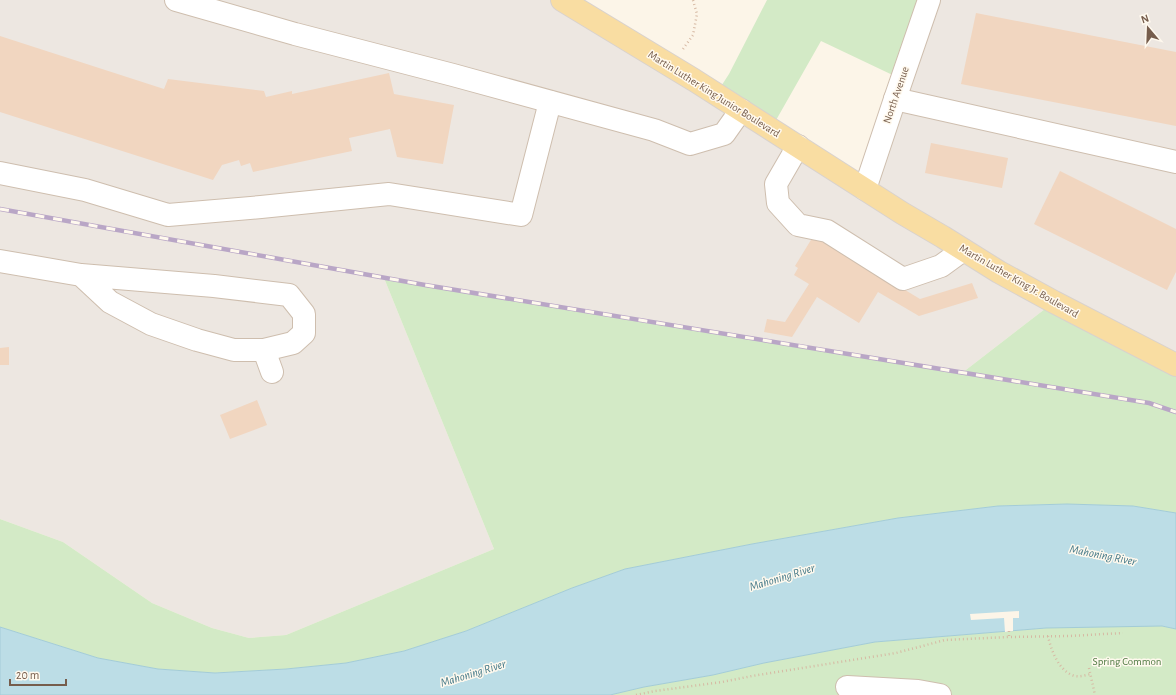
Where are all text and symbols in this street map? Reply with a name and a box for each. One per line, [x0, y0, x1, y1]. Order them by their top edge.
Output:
north arrow [1128, 8, 1168, 48]
text: N [1139, 13, 1150, 25]
street label: Martin Luther King Junior Boulevard [646, 49, 782, 139]
street label: North Avenue [881, 65, 911, 125]
street label: Martin Luther King Jr. Boulevard [957, 242, 1081, 320]
water label: Mahoning River [1069, 543, 1138, 568]
water label: Mahoning River [748, 561, 817, 593]
park label: Spring Common [1093, 656, 1162, 667]
water label: Mahoning River [439, 657, 508, 689]
scale bar [10, 661, 66, 687]
text: 20 m [16, 669, 39, 681]

